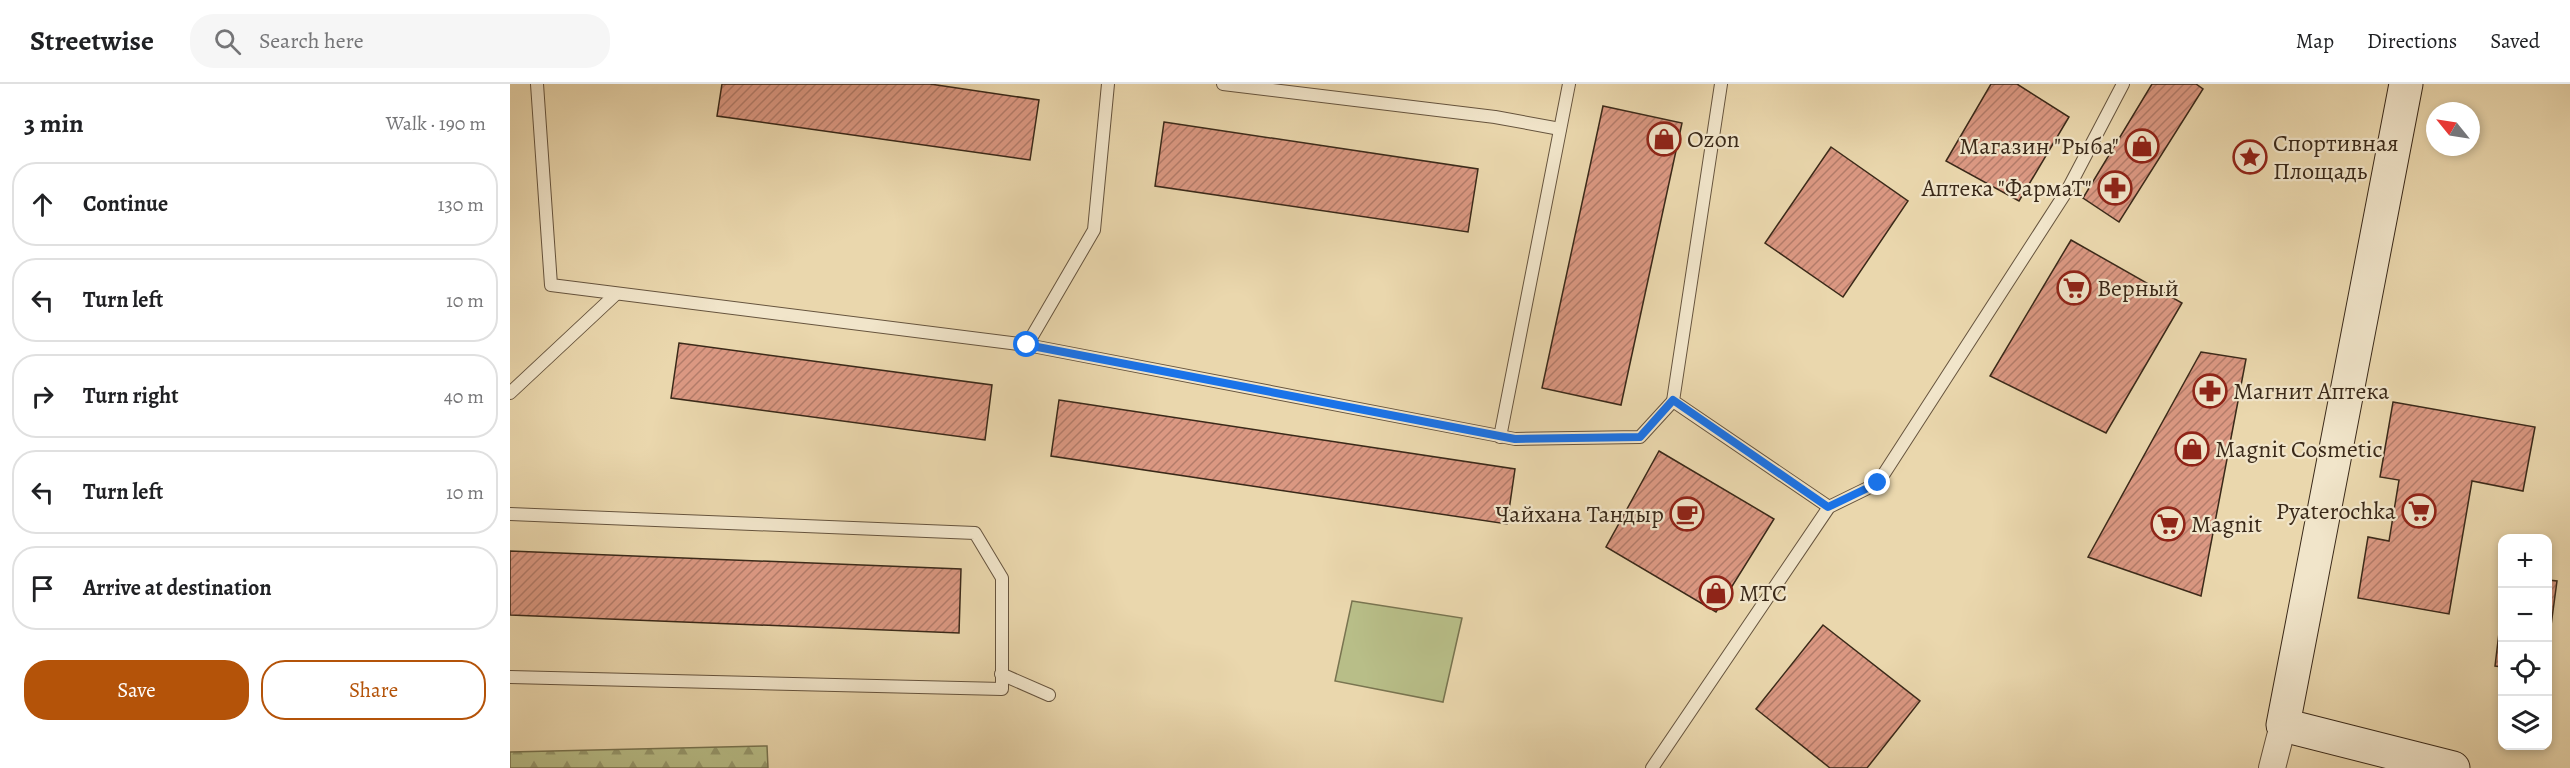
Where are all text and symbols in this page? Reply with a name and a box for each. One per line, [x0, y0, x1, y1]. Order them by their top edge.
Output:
search box [190, 14, 610, 68]
text: Streetwise [30, 22, 154, 60]
icon: search [211, 25, 244, 58]
text: Search here [259, 26, 364, 56]
text: Map [2296, 27, 2334, 55]
text: Directions [2367, 27, 2457, 55]
text: Saved [2490, 27, 2540, 55]
north arrow [2426, 102, 2480, 156]
text: 3 min [24, 106, 84, 141]
text: Walk · 190 m [386, 110, 486, 137]
shop icon: Ozon [1646, 121, 1682, 157]
place label: Ozon [1687, 123, 1740, 155]
place label: Спортивная Площадь [2273, 127, 2399, 187]
shop icon: Магазин "Рыба" [2124, 128, 2160, 164]
place label: Магазин "Рыба" [1959, 130, 2119, 162]
place icon: Спортивная Площадь [2232, 139, 2268, 175]
pharmacy icon: Аптека "ФармаТ" [2097, 170, 2133, 206]
place label: Аптека "ФармаТ" [1921, 172, 2092, 204]
icon: ahead [26, 188, 59, 221]
text: Continue [83, 189, 168, 219]
text: 130 m [438, 191, 484, 218]
supermarket icon: Верный [2056, 270, 2092, 306]
place label: Верный [2097, 272, 2179, 304]
icon: left [26, 284, 59, 317]
text: Turn left [83, 285, 163, 315]
text: 10 m [446, 287, 484, 314]
route start [1013, 331, 1039, 357]
pharmacy icon: Магнит Аптека [2192, 373, 2228, 409]
place label: Магнит Аптека [2233, 375, 2389, 407]
icon: right [26, 380, 59, 413]
text: Turn right [83, 381, 179, 411]
text: 40 m [444, 383, 484, 410]
shop icon: Magnit Cosmetic [2174, 431, 2210, 467]
place label: Magnit Cosmetic [2215, 433, 2383, 465]
route end [1864, 469, 1890, 495]
icon: left [26, 476, 59, 509]
text: Turn left [83, 477, 163, 507]
text: 10 m [446, 479, 484, 506]
supermarket icon: Pyaterochka [2401, 493, 2437, 529]
place label: Pyaterochka [2276, 495, 2397, 527]
cafe icon: Чайхана Тандыр [1669, 496, 1705, 532]
place label: Чайхана Тандыр [1495, 498, 1664, 530]
supermarket icon: Magnit [2150, 506, 2186, 542]
place label: Magnit [2191, 508, 2262, 540]
map controls [2498, 534, 2552, 750]
button: + [2498, 534, 2552, 588]
icon: arrive [26, 572, 59, 605]
text: Arrive at destination [83, 573, 272, 603]
shop icon: МТС [1698, 575, 1734, 611]
place label: МТС [1739, 577, 1787, 609]
button: − [2498, 588, 2552, 642]
button: locate [2498, 642, 2552, 696]
button: Save [24, 660, 249, 720]
button: Share [261, 660, 486, 720]
button: layers [2498, 696, 2552, 750]

